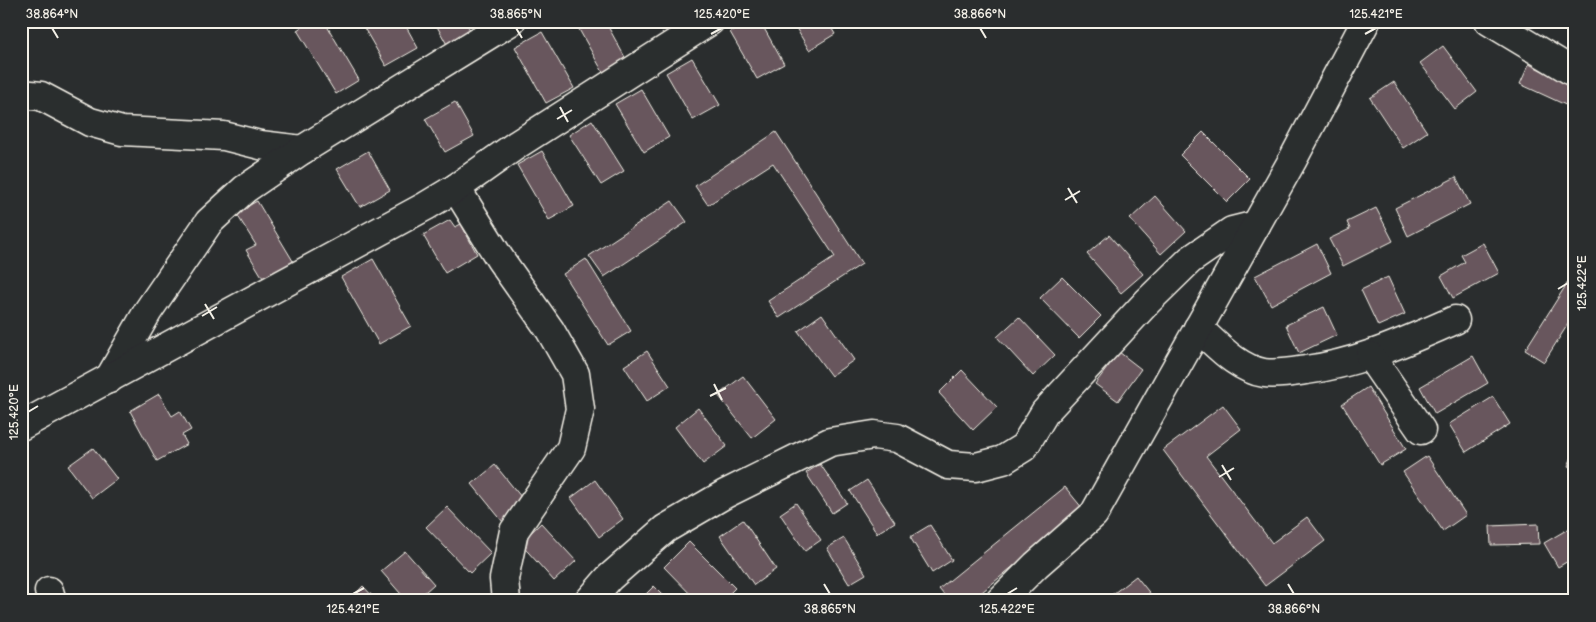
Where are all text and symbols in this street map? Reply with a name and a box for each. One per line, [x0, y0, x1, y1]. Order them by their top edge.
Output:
text: 38.864°N [26, 7, 78, 22]
text: 38.865°N [490, 7, 542, 22]
text: 125.420°E [694, 7, 750, 22]
text: 38.866°N [954, 7, 1006, 22]
text: 125.421°E [1349, 7, 1403, 22]
text: 125.422°E [1575, 255, 1590, 311]
text: 125.420°E [7, 384, 22, 440]
text: 125.421°E [326, 602, 380, 617]
text: 38.865°N [804, 602, 856, 617]
text: 125.422°E [979, 602, 1035, 617]
text: 38.866°N [1268, 602, 1320, 617]

